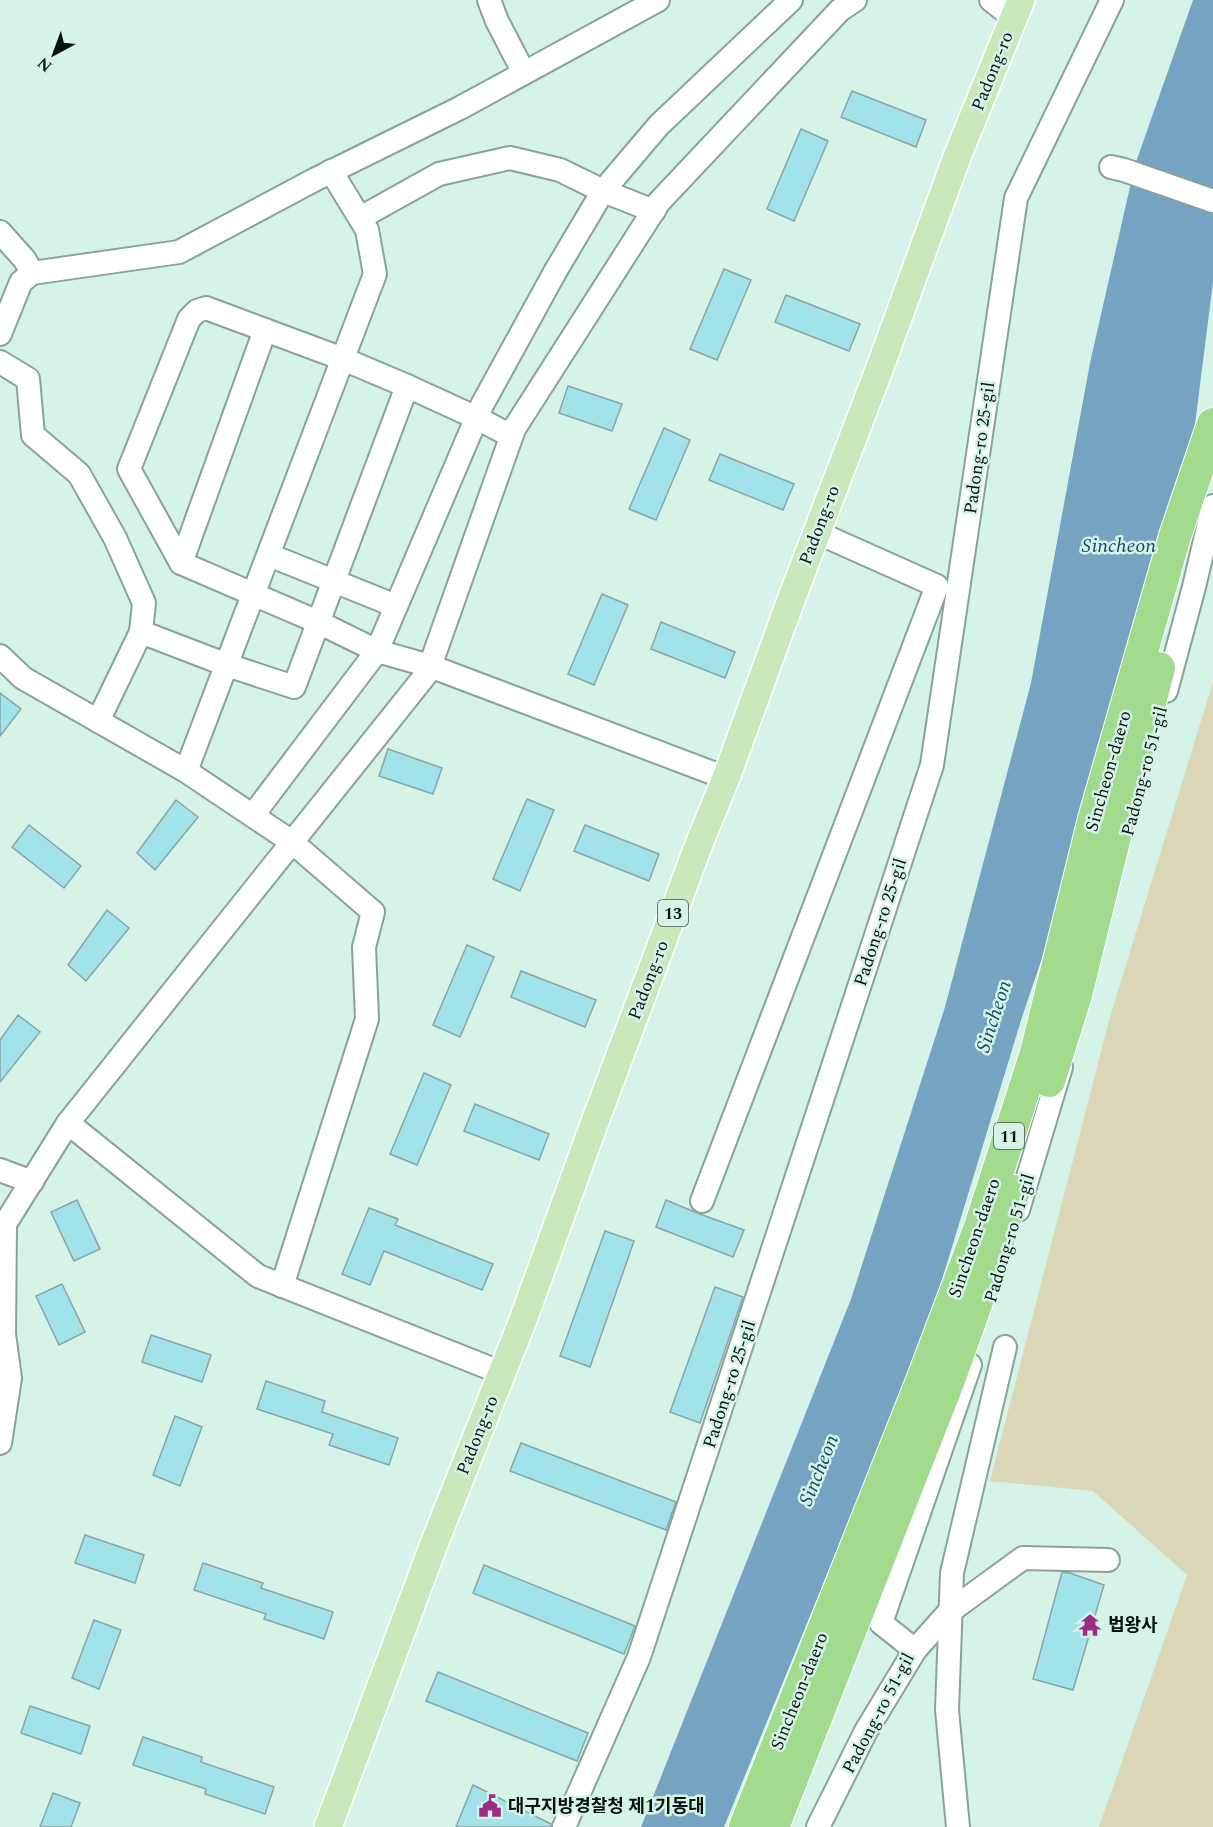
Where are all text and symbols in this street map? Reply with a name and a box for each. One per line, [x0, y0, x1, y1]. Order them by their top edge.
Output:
north arrow [24, 24, 84, 84]
street label: Padong-ro [964, 27, 1021, 115]
text: N [32, 51, 58, 78]
street label: Padong-ro 25-gil [957, 380, 1002, 516]
street label: Padong-ro [792, 481, 847, 569]
water label: Sincheon [1082, 531, 1157, 561]
street label: Padong-ro 51-gil [1114, 703, 1175, 839]
street label: Sincheon-daero [1078, 707, 1139, 835]
street label: Padong-ro 25-gil [847, 855, 914, 990]
road number: 13 [658, 900, 688, 926]
street label: Padong-ro [621, 936, 676, 1024]
water label: Sincheon [968, 976, 1020, 1056]
road number: 11 [994, 1123, 1024, 1149]
street label: Padong-ro 51-gil [977, 1170, 1042, 1306]
street label: Sincheon-daero [941, 1175, 1008, 1302]
street label: Padong-ro 25-gil [696, 1317, 763, 1452]
street label: Padong-ro [449, 1391, 506, 1479]
water label: Sincheon [791, 1430, 847, 1510]
temple icon: 법왕사 [1077, 1612, 1103, 1638]
place label: 법왕사 [1108, 1612, 1158, 1639]
street label: Sincheon-daero [764, 1628, 835, 1754]
street label: Padong-ro 51-gil [835, 1648, 922, 1778]
public building icon: 대구지방경찰청 제1기동대 [477, 1793, 503, 1819]
place label: 대구지방경찰청 제1기동대 [508, 1793, 705, 1820]

